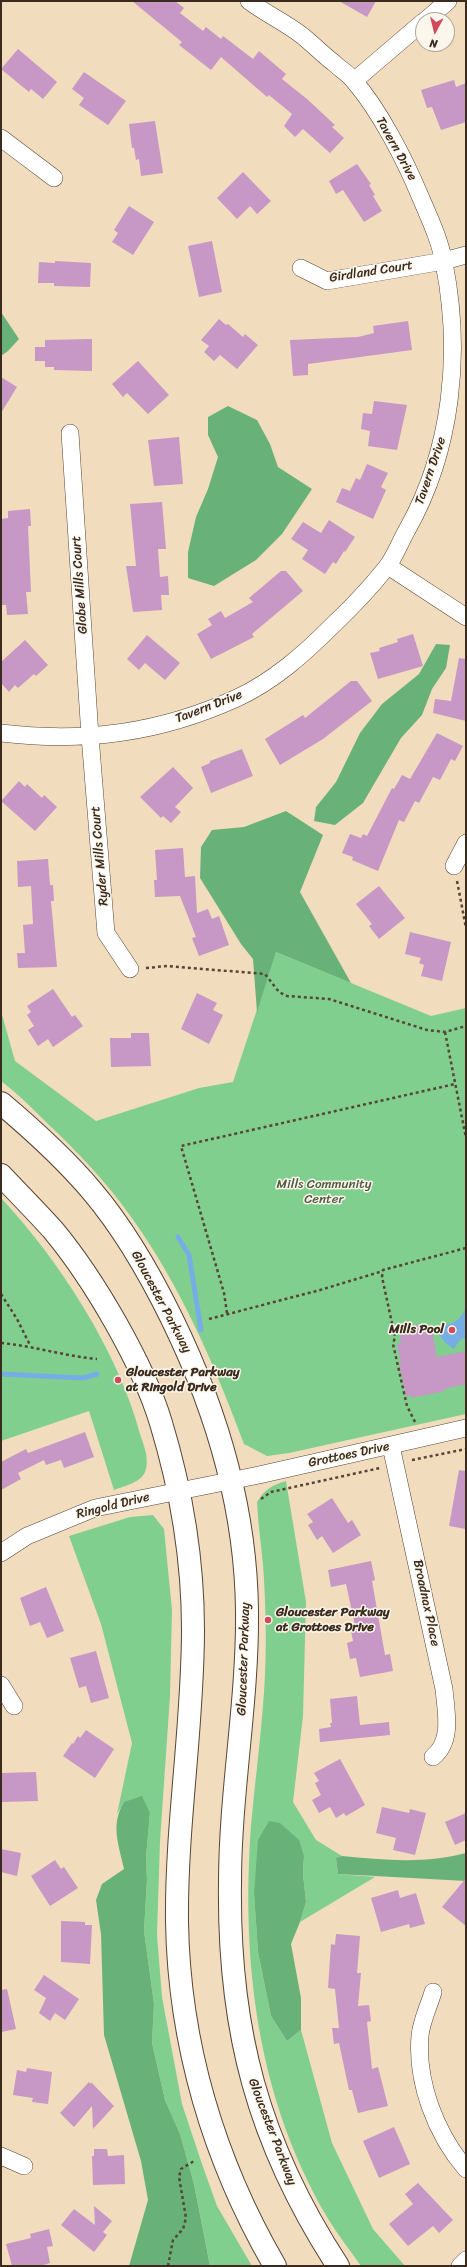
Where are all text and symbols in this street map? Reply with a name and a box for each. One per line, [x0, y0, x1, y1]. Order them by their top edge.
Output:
north arrow [415, 12, 455, 52]
text: N [429, 34, 439, 53]
street label: Tavern Drive [372, 114, 420, 184]
street label: Girdland Court [328, 258, 414, 286]
street label: Tavern Drive [412, 435, 450, 507]
street label: Globe Mills Court [69, 535, 91, 635]
street label: Tavern Drive [173, 687, 245, 727]
street label: Ryder Mills Court [88, 806, 112, 906]
park label: Mills Community Center [276, 1177, 372, 1208]
street label: Gloucester Parkway [127, 1248, 195, 1356]
place label: Mills Pool [389, 1322, 444, 1338]
marker: Mills Pool [447, 1325, 457, 1335]
place label: Gloucester Parkway at Ringold Drive [126, 1365, 239, 1396]
marker: Gloucester Parkway at Ringold Drive [113, 1375, 123, 1385]
street label: Grottoes Drive [307, 1439, 391, 1471]
street label: Ringold Drive [75, 1489, 151, 1523]
street label: Broadnax Place [409, 1558, 443, 1648]
street label: Gloucester Parkway [234, 1602, 254, 1716]
place label: Gloucester Parkway at Grottoes Drive [276, 1605, 389, 1636]
marker: Gloucester Parkway at Grottoes Drive [263, 1615, 273, 1625]
street label: Gloucester Parkway [244, 2076, 300, 2188]

